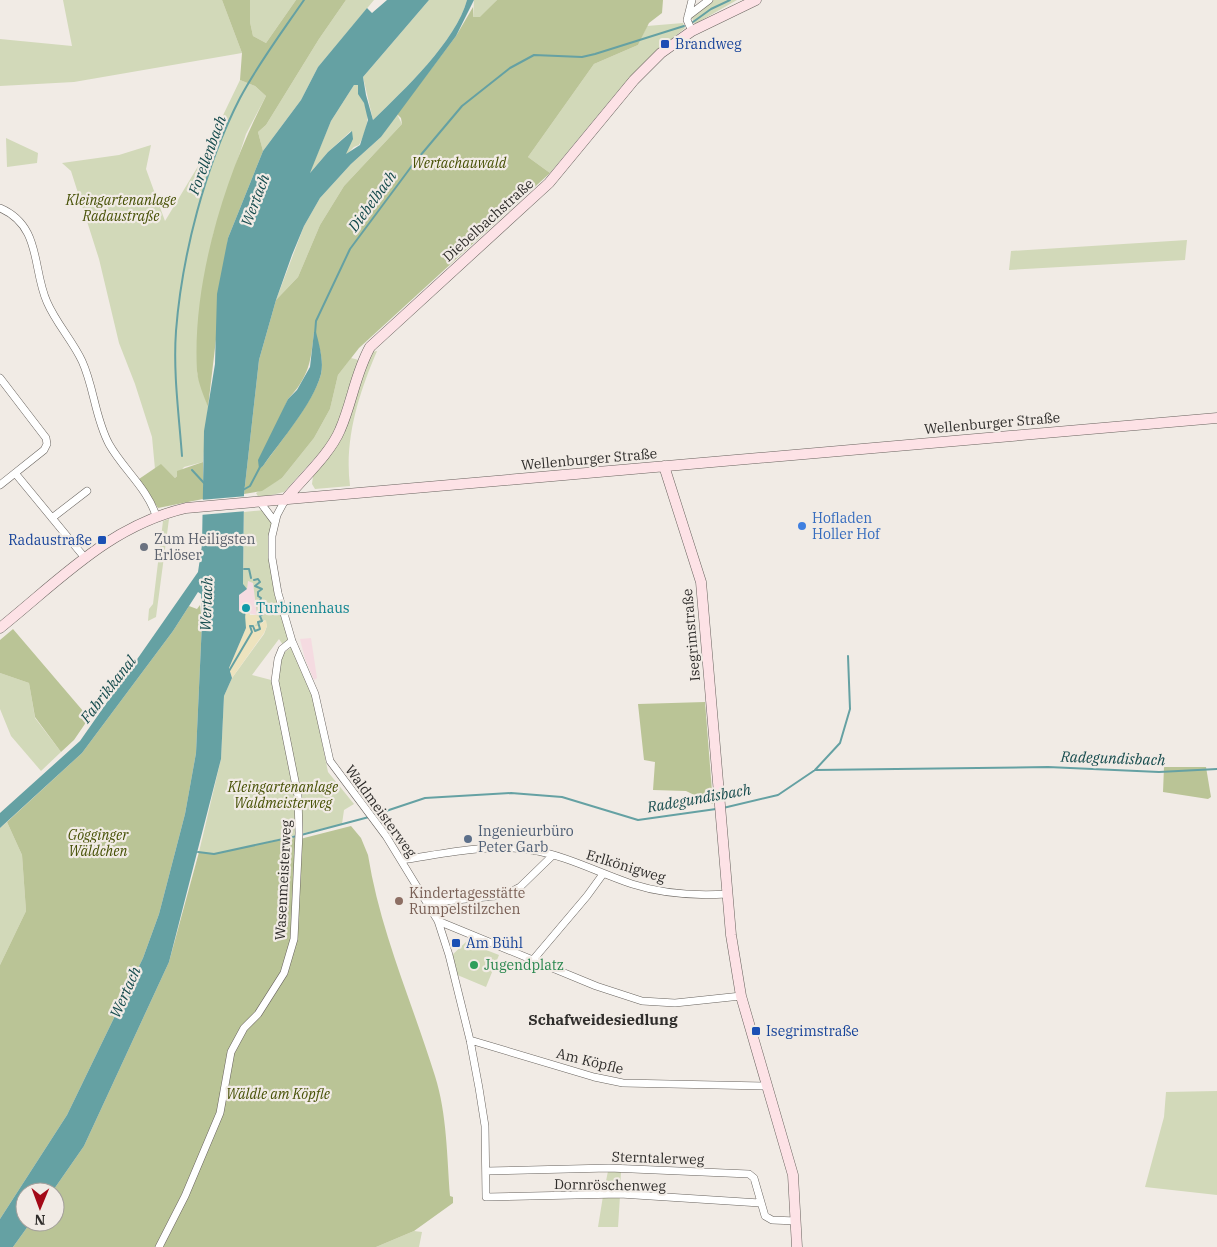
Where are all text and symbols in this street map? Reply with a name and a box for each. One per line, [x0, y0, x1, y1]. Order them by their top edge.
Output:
place label: Brandweg [675, 35, 742, 53]
marker: Brandweg [659, 38, 671, 50]
water label: Forellenbach [184, 112, 230, 198]
park label: Wertachauwald [412, 154, 507, 172]
water label: Diebelbach [343, 166, 401, 236]
water label: Wertach [236, 171, 274, 229]
street label: Diebelbachstraße [439, 174, 537, 266]
park label: Kleingartenanlage Radaustraße [65, 191, 177, 225]
street label: Wellenburger Straße [923, 408, 1061, 438]
street label: Wellenburger Straße [520, 444, 658, 474]
place label: Hofladen Holler Hof [812, 509, 881, 543]
marker: Hofladen Holler Hof [796, 520, 808, 532]
place label: Zum Heiligsten Erlöser [154, 530, 255, 564]
place label: Radaustraße [8, 531, 92, 549]
marker: Radaustraße [96, 534, 108, 546]
marker: Zum Heiligsten Erlöser [138, 541, 150, 553]
water label: Wertach [196, 576, 216, 631]
street label: Isegrimstraße [678, 588, 704, 682]
place label: Turbinenhaus [256, 599, 350, 617]
marker: Turbinenhaus [240, 602, 252, 614]
water label: Fabrikkanal [75, 651, 141, 727]
water label: Radegundisbach [1059, 747, 1166, 769]
street label: Waldmeisterweg [341, 761, 421, 861]
park label: Kleingartenanlage Waldmeisterweg [227, 778, 339, 812]
water label: Radegundisbach [645, 779, 753, 817]
street label: Wasenmeisterweg [271, 819, 295, 941]
place label: Ingenieurbüro Peter Garb [478, 822, 574, 856]
park label: Gögginger Wäldchen [68, 826, 129, 860]
marker: Ingenieurbüro Peter Garb [462, 833, 474, 845]
street label: Erlkönigweg [584, 845, 668, 887]
place label: Kindertagesstätte Rumpelstilzchen [409, 884, 525, 918]
marker: Kindertagesstätte Rumpelstilzchen [393, 895, 405, 907]
place label: Am Bühl [466, 934, 523, 952]
marker: Am Bühl [450, 937, 462, 949]
place label: Jugendplatz [484, 956, 564, 974]
marker: Jugendplatz [468, 959, 480, 971]
water label: Wertach [105, 963, 145, 1021]
district label: Schafweidesiedlung [528, 1010, 678, 1029]
place label: Isegrimstraße [766, 1022, 859, 1040]
marker: Isegrimstraße [750, 1025, 762, 1037]
street label: Am Köpfle [555, 1044, 625, 1078]
park label: Wäldle am Köpfle [226, 1085, 331, 1103]
street label: Sterntalerweg [611, 1147, 705, 1169]
street label: Dornröschenweg [554, 1175, 667, 1195]
north arrow [15, 1182, 65, 1232]
text: N [34, 1211, 45, 1229]

